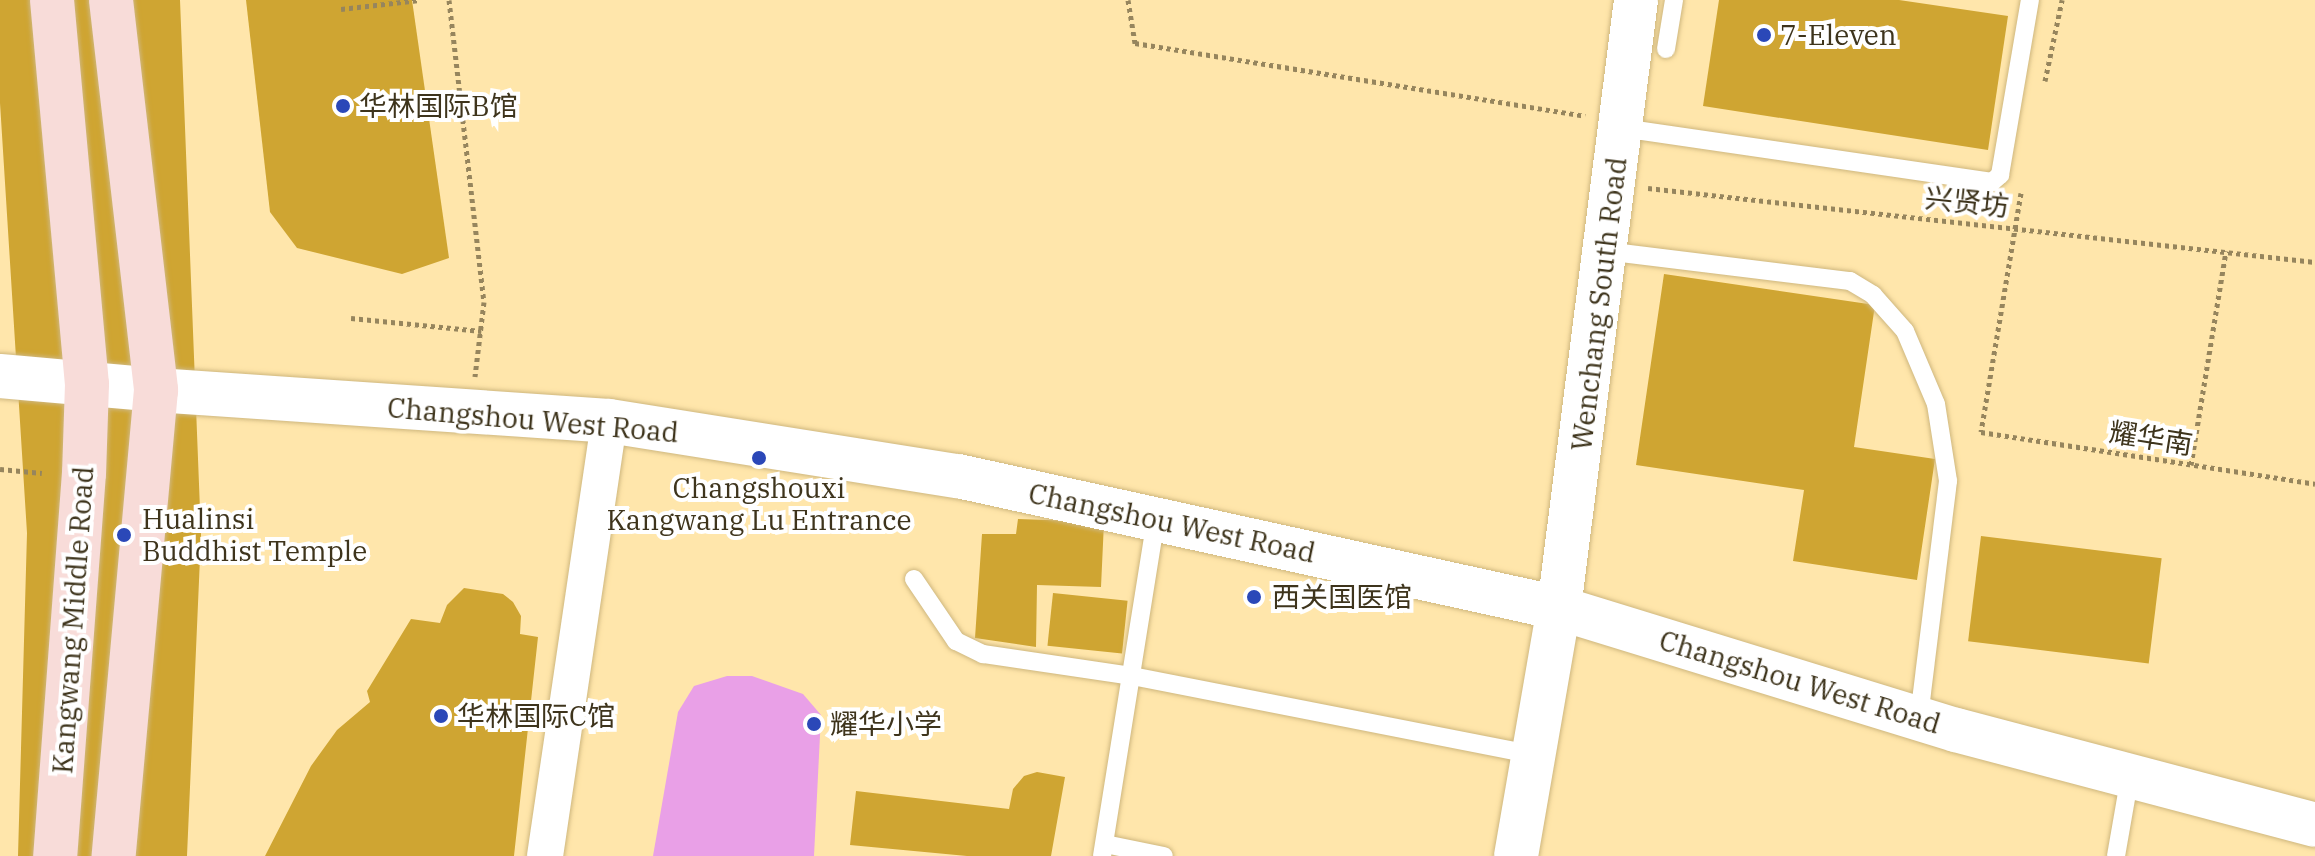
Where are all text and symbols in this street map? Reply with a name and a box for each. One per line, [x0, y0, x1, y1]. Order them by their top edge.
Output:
place label: 7-Eleven [1780, 18, 1897, 52]
marker: 7-Eleven [1755, 26, 1773, 44]
place label: 华林国际B馆 [359, 89, 518, 123]
marker: 华林国际B馆 [334, 97, 352, 115]
street label: Wenchang South Road [1564, 155, 1634, 453]
street label: 兴贤坊 [1923, 181, 2011, 223]
street label: Changshou West Road [386, 391, 680, 449]
street label: 耀华南 [2107, 415, 2195, 461]
marker: Changshouxi Kangwang Lu Entrance [750, 449, 768, 467]
street label: Kangwang Middle Road [45, 465, 101, 775]
place label: Changshouxi Kangwang Lu Entrance [606, 471, 912, 537]
street label: Changshou West Road [1026, 476, 1318, 570]
place label: Hualinsi Buddhist Temple [142, 502, 367, 568]
marker: Hualinsi Buddhist Temple [113, 524, 135, 546]
place label: 西关国医馆 [1272, 580, 1412, 614]
marker: 西关国医馆 [1243, 586, 1265, 608]
street label: Changshou West Road [1655, 623, 1945, 741]
place label: 华林国际C馆 [457, 699, 615, 733]
marker: 华林国际C馆 [432, 707, 450, 725]
place label: 耀华小学 [830, 707, 942, 741]
marker: 耀华小学 [805, 715, 823, 733]

